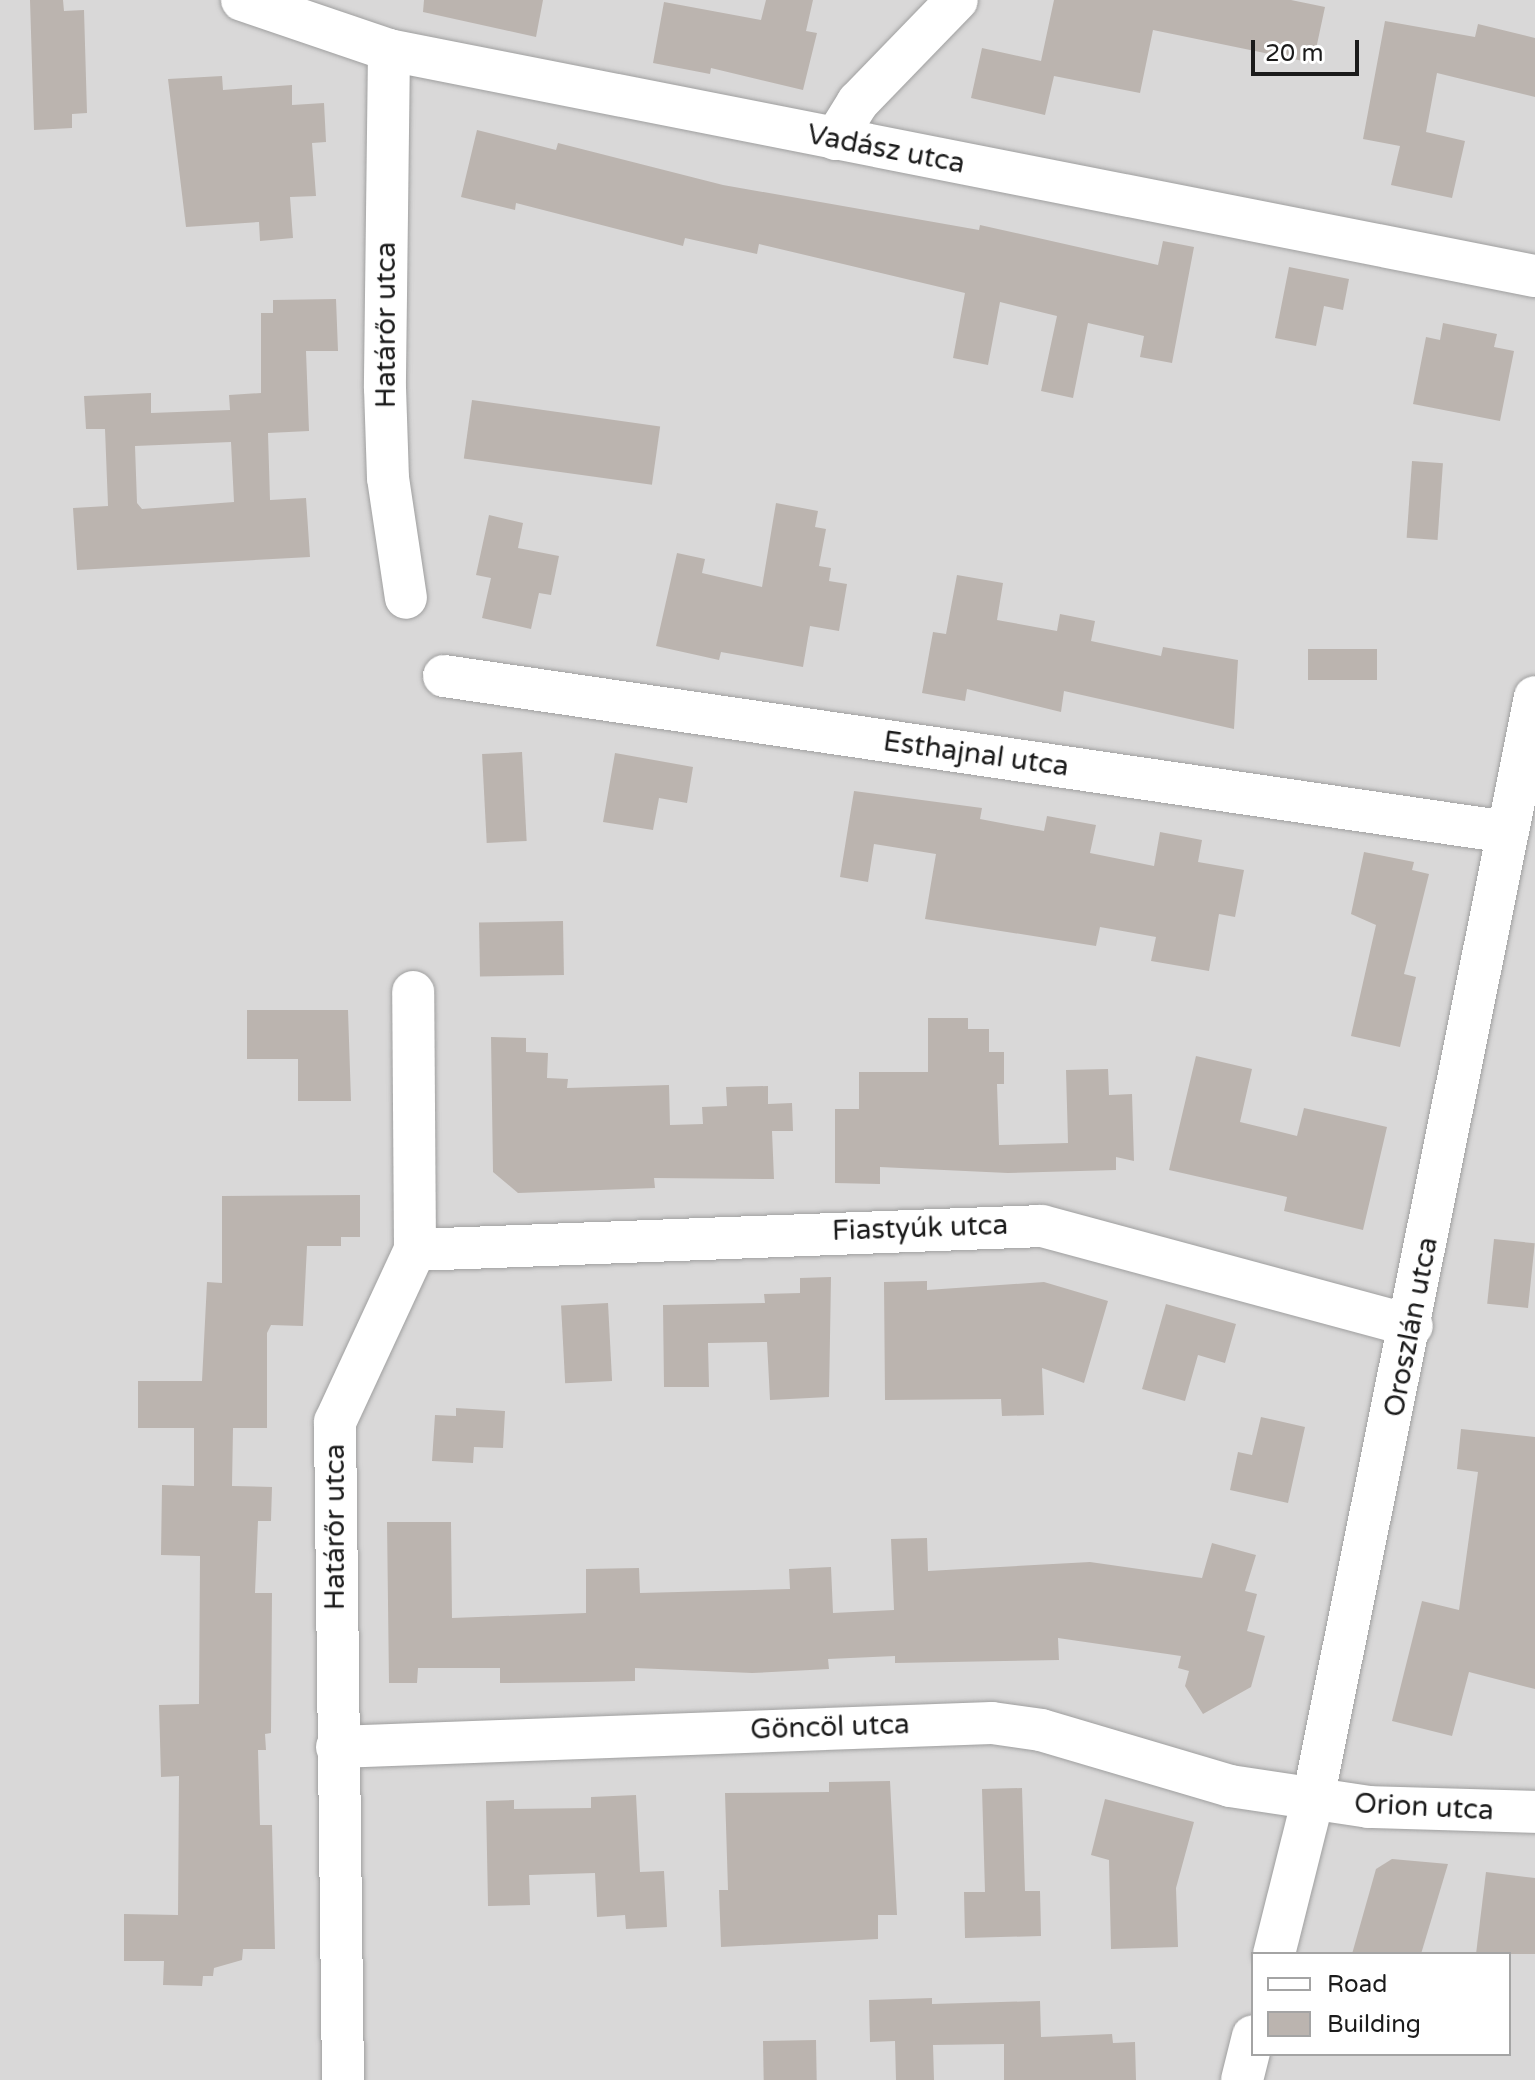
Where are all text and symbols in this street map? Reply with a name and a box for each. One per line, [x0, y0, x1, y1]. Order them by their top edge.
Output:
scale bar [1255, 24, 1363, 74]
text: 20 m [1265, 39, 1323, 68]
street label: Vadász utca [804, 117, 968, 181]
street label: Határőr utca [369, 242, 403, 408]
street label: Esthajnal utca [881, 724, 1071, 784]
street label: Fiastyúk utca [831, 1208, 1009, 1248]
street label: Oroszlán utca [1377, 1234, 1445, 1420]
street label: Határőr utca [318, 1444, 352, 1610]
street label: Göncöl utca [750, 1707, 910, 1747]
street label: Orion utca [1353, 1787, 1495, 1827]
legend [1251, 1952, 1511, 2056]
text: Road [1327, 1970, 1387, 1999]
text: Building [1327, 2010, 1421, 2039]

